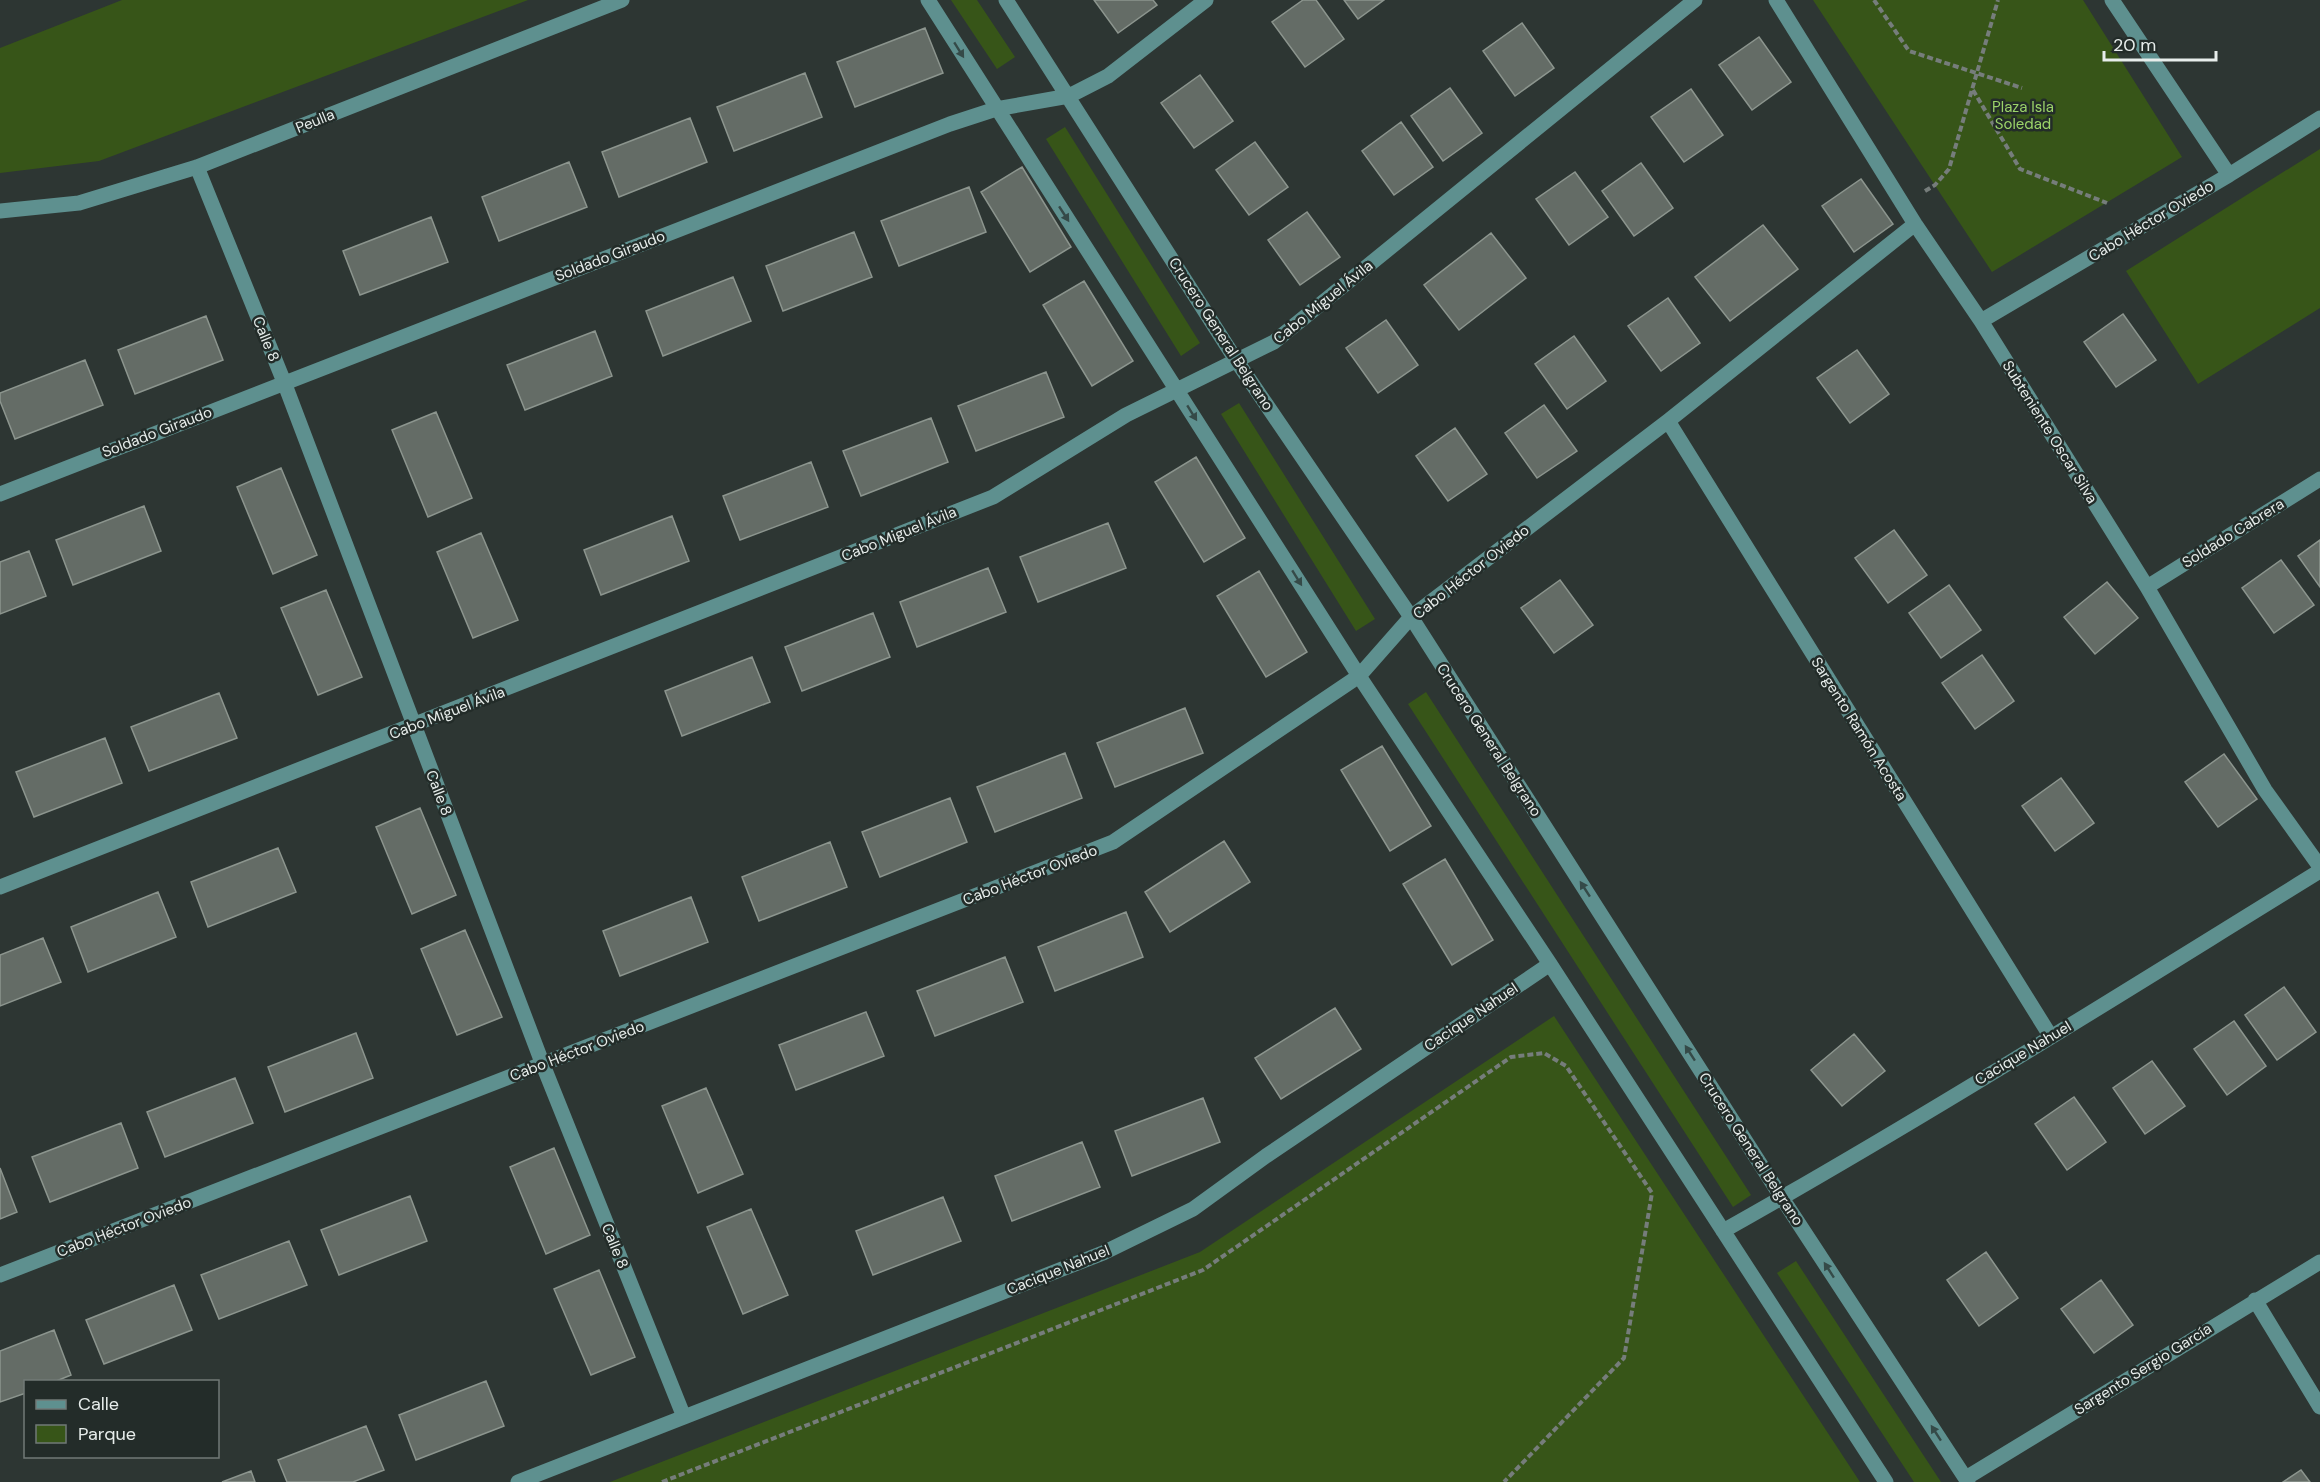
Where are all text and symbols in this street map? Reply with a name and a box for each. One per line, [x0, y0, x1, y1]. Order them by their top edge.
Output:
scale bar [2104, 24, 2216, 62]
text: 20 m [2113, 33, 2156, 57]
one-way arrow [953, 42, 964, 58]
park label: Plaza Isla Soledad [1992, 97, 2054, 134]
street label: Peulla [293, 104, 337, 138]
street label: Cabo Héctor Oviedo [2085, 176, 2217, 266]
one-way arrow [1058, 206, 1069, 222]
street label: Soldado Giraudo [552, 226, 668, 286]
street label: Crucero General Belgrano [1164, 254, 1278, 414]
street label: Cabo Miguel Ávila [1269, 256, 1377, 348]
street label: Calle 8 [248, 313, 284, 365]
street label: Subteniente Oscar Silva [1998, 357, 2102, 507]
street label: Soldado Giraudo [99, 402, 215, 462]
one-way arrow [1187, 405, 1198, 421]
street label: Soldado Cabrera [2178, 494, 2288, 572]
street label: Cabo Miguel Ávila [838, 502, 960, 566]
street label: Cabo Héctor Oviedo [1409, 520, 1533, 624]
one-way arrow [1291, 570, 1302, 586]
street label: Sargento Ramón Acosta [1807, 653, 1911, 805]
street label: Crucero General Belgrano [1432, 660, 1546, 820]
street label: Cabo Miguel Ávila [386, 682, 508, 744]
street label: Calle 8 [421, 767, 457, 819]
street label: Cabo Héctor Oviedo [960, 840, 1100, 910]
one-way arrow [1579, 881, 1590, 897]
street label: Cacique Nahuel [1420, 978, 1522, 1056]
street label: Cabo Héctor Oviedo [507, 1016, 647, 1086]
street label: Cacique Nahuel [1971, 1016, 2075, 1090]
one-way arrow [1684, 1045, 1695, 1061]
street label: Crucero General Belgrano [1694, 1069, 1808, 1229]
street label: Cabo Héctor Oviedo [54, 1192, 194, 1262]
street label: Calle 8 [597, 1220, 633, 1272]
street label: Cacique Nahuel [1004, 1240, 1112, 1300]
one-way arrow [1824, 1262, 1835, 1278]
street label: Sargento Sergio García [2071, 1319, 2215, 1419]
legend [24, 1380, 219, 1458]
text: Calle [78, 1392, 119, 1416]
text: Parque [78, 1422, 136, 1446]
one-way arrow [1931, 1425, 1942, 1441]

